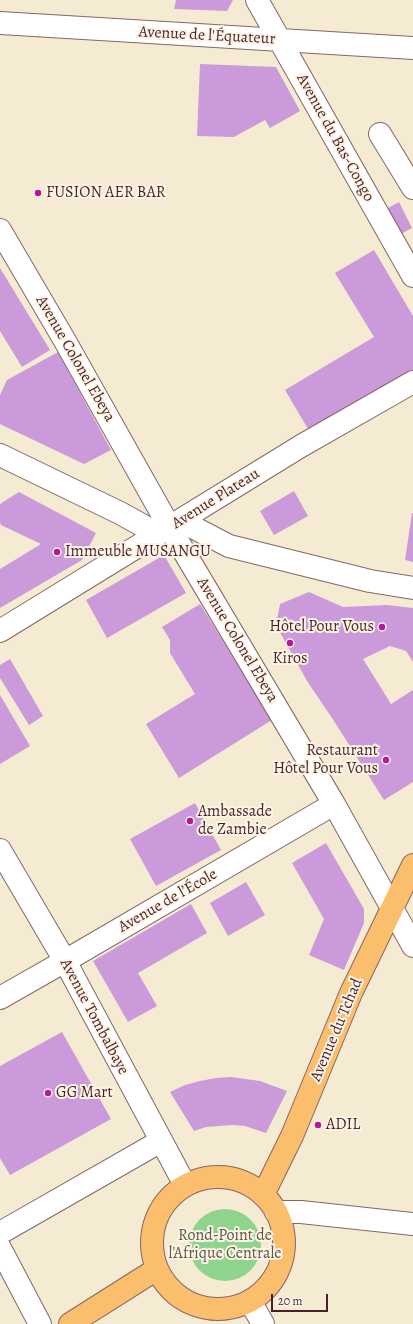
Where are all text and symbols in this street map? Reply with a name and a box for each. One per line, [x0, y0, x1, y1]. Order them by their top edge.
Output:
street label: Avenue de l'Équateur [138, 23, 276, 49]
street label: Avenue du Bas-Congo [292, 71, 378, 205]
place label: FUSION AER BAR [46, 183, 166, 203]
marker: FUSION AER BAR [33, 188, 43, 198]
street label: Avenue Colonel Ebeya [31, 293, 119, 425]
street label: Avenue Plateau [169, 464, 263, 534]
place label: Immeuble MUSANGU [65, 542, 211, 562]
marker: Immeuble MUSANGU [52, 547, 62, 557]
street label: Avenue Colonel Ebeya [192, 574, 282, 706]
place label: Hôtel Pour Vous [269, 617, 374, 637]
marker: Hôtel Pour Vous [377, 622, 387, 632]
marker: Kiros [285, 638, 295, 648]
place label: Kiros [273, 649, 307, 669]
place label: Restaurant Hôtel Pour Vous [273, 741, 378, 779]
marker: Restaurant Hôtel Pour Vous [381, 755, 391, 765]
place label: Ambassade de Zambie [198, 802, 272, 840]
marker: Ambassade de Zambie [185, 816, 195, 826]
street label: Avenue de l’École [115, 865, 221, 937]
street label: Avenue Tombalbaye [55, 956, 133, 1078]
street label: Avenue du Tchad [307, 975, 367, 1085]
place label: GG Mart [56, 1083, 113, 1103]
marker: GG Mart [43, 1088, 53, 1098]
place label: ADIL [326, 1115, 360, 1135]
marker: ADIL [313, 1120, 323, 1130]
park label: Rond-Point de l'Afrique Centrale [168, 1226, 282, 1264]
scale bar [273, 1286, 330, 1312]
text: 20 m [278, 1293, 302, 1309]

